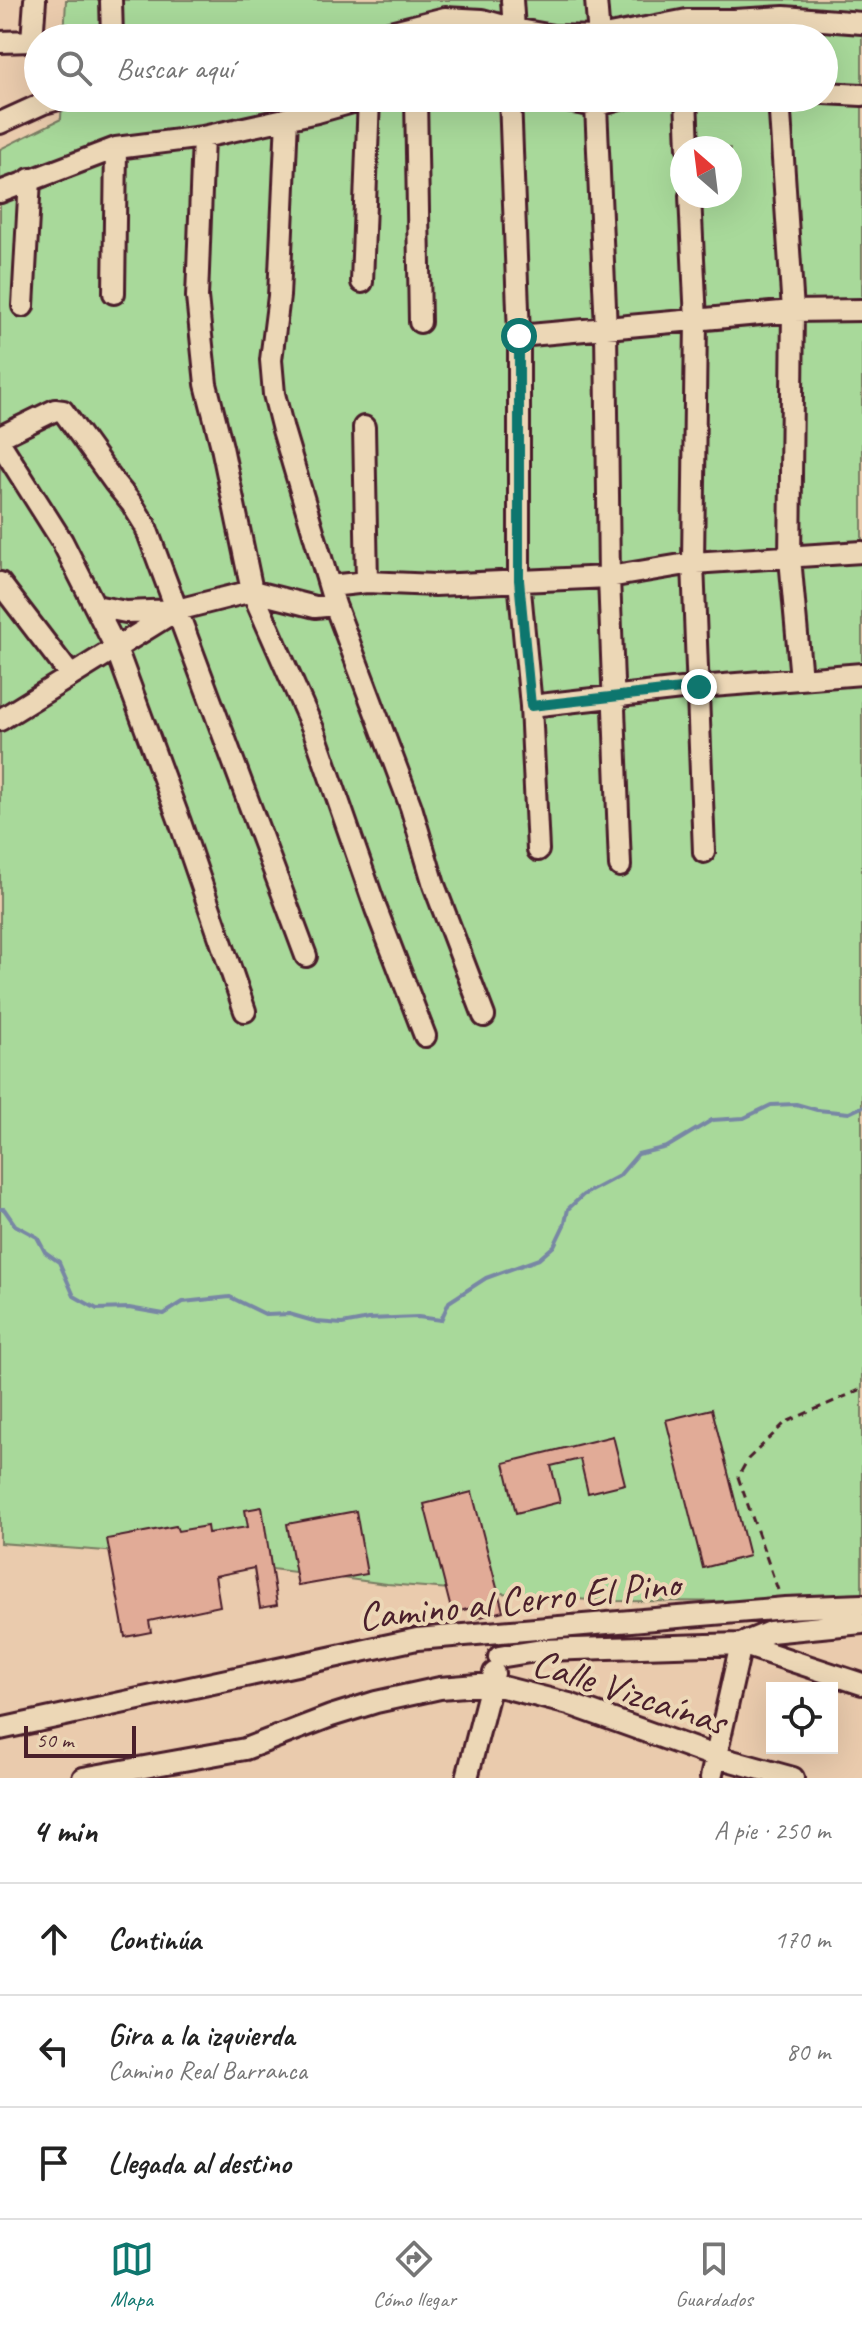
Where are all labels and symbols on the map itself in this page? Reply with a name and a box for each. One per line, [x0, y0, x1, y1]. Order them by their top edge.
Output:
north arrow [670, 136, 742, 208]
route start [501, 318, 537, 354]
route end [681, 669, 717, 705]
street label: Camino al Cerro El Pino [356, 1558, 686, 1642]
street label: Calle Vizcaínas [527, 1637, 736, 1748]
scale bar [24, 1722, 136, 1758]

